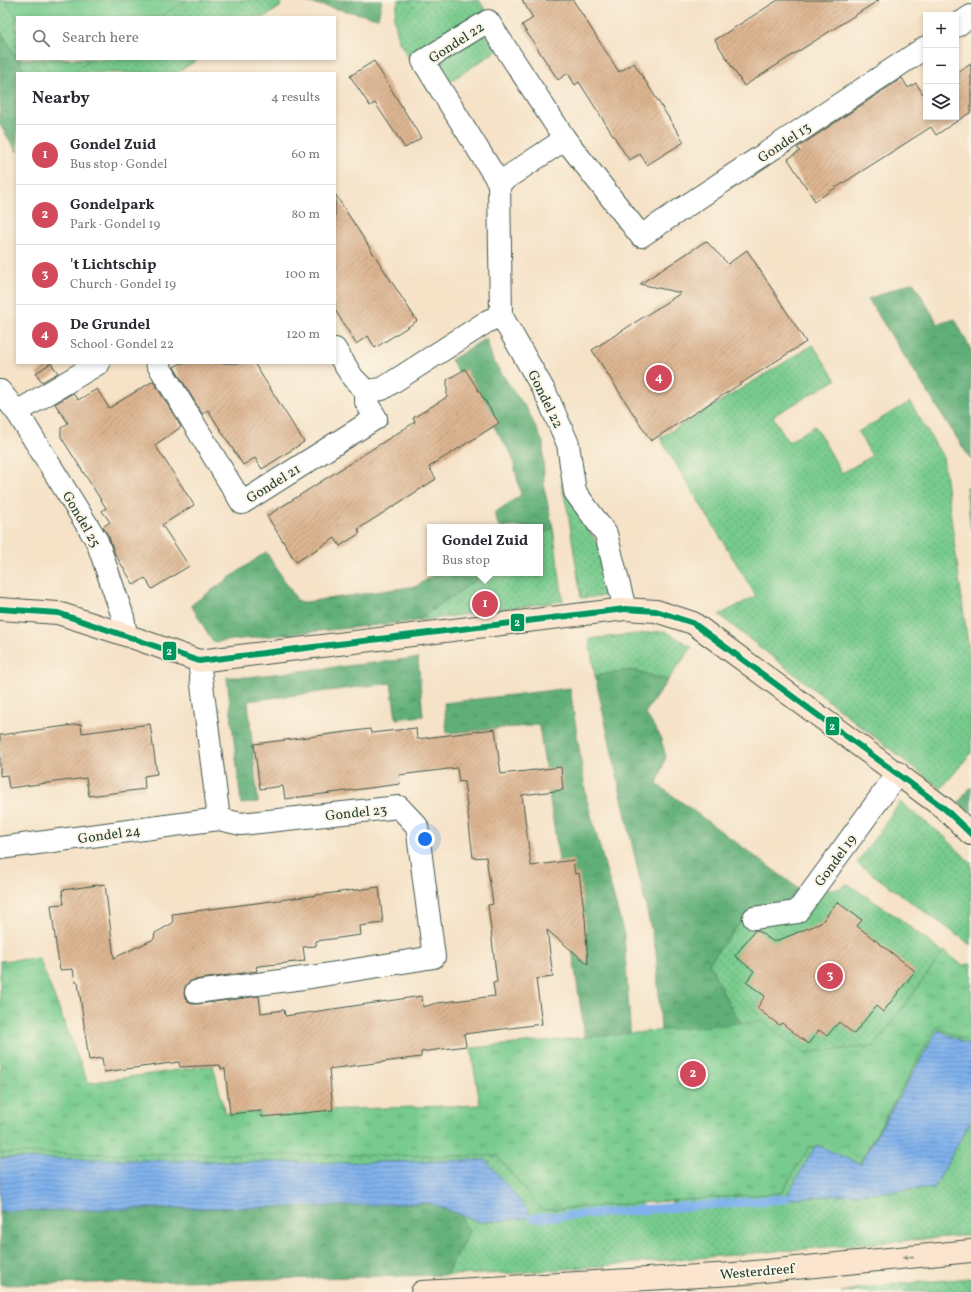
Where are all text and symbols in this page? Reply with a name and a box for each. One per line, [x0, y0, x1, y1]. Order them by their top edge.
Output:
map controls [923, 12, 959, 120]
button: + [923, 12, 959, 48]
search box [16, 16, 336, 60]
street label: Gondel 22 [425, 18, 488, 68]
icon: search [30, 27, 52, 49]
text: Search here [62, 28, 139, 49]
button: − [923, 48, 959, 84]
button: layers [923, 84, 959, 120]
text: Nearby [32, 87, 90, 110]
text: 4 results [271, 89, 320, 107]
street label: Gondel 13 [755, 119, 815, 168]
text: Gondel Zuid [70, 135, 156, 156]
text: 1 [42, 146, 48, 164]
text: 60 m [292, 146, 320, 164]
text: Bus stop · Gondel [70, 156, 167, 174]
text: Gondelpark [70, 195, 155, 216]
text: 2 [42, 206, 48, 224]
text: 80 m [291, 206, 320, 224]
text: Park · Gondel 19 [70, 216, 160, 234]
text: 't Lichtschip [70, 255, 157, 276]
text: 3 [42, 266, 48, 284]
text: 100 m [285, 266, 320, 284]
text: Church · Gondel 19 [70, 276, 176, 294]
text: De Grundel [70, 315, 150, 336]
text: 4 [41, 326, 49, 344]
text: 120 m [286, 326, 320, 344]
text: School · Gondel 22 [70, 336, 174, 354]
pin: 4 [646, 363, 672, 393]
street label: Gondel 22 [522, 367, 567, 432]
street label: Gondel 21 [243, 460, 304, 508]
street label: Gondel 25 [57, 488, 104, 551]
popup [427, 524, 543, 576]
text: Gondel Zuid [442, 531, 528, 552]
text: Bus stop [442, 552, 490, 570]
pin: 1 [472, 589, 498, 619]
line badge: 2 [510, 613, 525, 632]
text: 2 [514, 616, 520, 631]
line badge: 2 [162, 641, 177, 661]
text: 2 [166, 645, 172, 660]
line badge: 2 [825, 716, 840, 736]
text: 2 [829, 720, 835, 735]
street label: Gondel 23 [324, 801, 388, 826]
street label: Gondel 24 [77, 822, 142, 849]
your location [415, 829, 435, 849]
street label: Gondel 19 [811, 831, 862, 891]
pin: 3 [817, 961, 843, 991]
pin: 2 [680, 1059, 706, 1089]
one-way arrow [902, 1253, 915, 1260]
street label: Westerdreef [719, 1260, 796, 1285]

